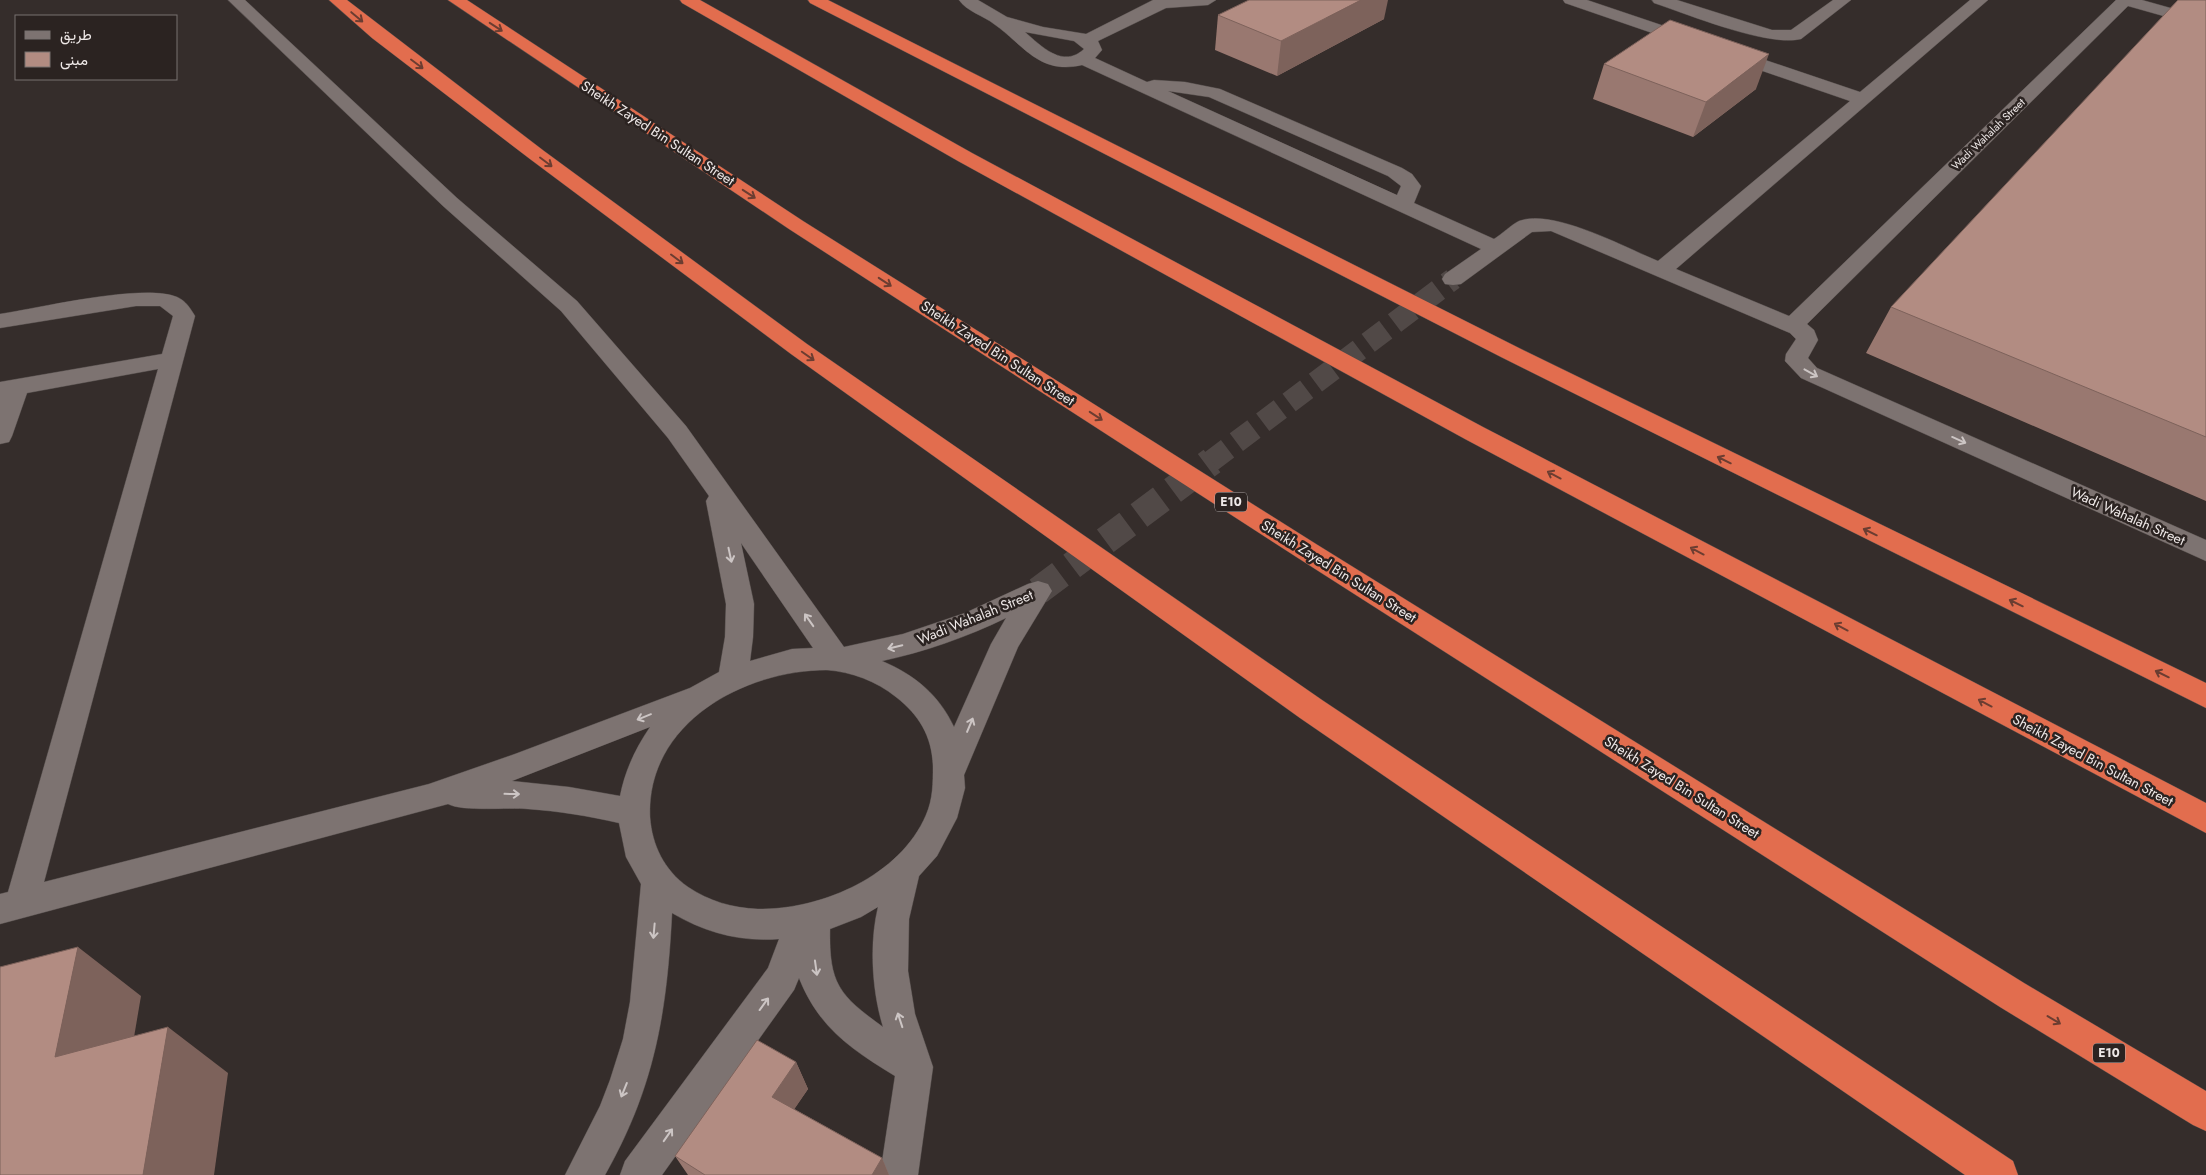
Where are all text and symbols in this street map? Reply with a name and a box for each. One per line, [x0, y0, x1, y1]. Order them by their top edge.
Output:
one-way arrow [351, 12, 364, 23]
legend [15, 15, 178, 80]
one-way arrow [489, 22, 503, 32]
text: طريق [60, 24, 92, 46]
text: مبنى [60, 49, 88, 71]
one-way arrow [410, 59, 424, 69]
street label: Sheikh Zayed Bin Sultan Street [577, 76, 739, 191]
street label: Wadi Wahalah Street [1948, 94, 2029, 173]
one-way arrow [539, 157, 553, 167]
one-way arrow [742, 188, 756, 199]
one-way arrow [670, 254, 684, 264]
one-way arrow [878, 277, 892, 287]
street label: Sheikh Zayed Bin Sultan Street [917, 296, 1079, 411]
one-way arrow [800, 351, 814, 361]
one-way arrow [1803, 368, 1818, 378]
one-way arrow [1089, 411, 1103, 422]
one-way arrow [1951, 436, 1966, 445]
one-way arrow [1717, 455, 1732, 464]
one-way arrow [1546, 470, 1561, 480]
street label: Wadi Wahalah Street [2068, 482, 2189, 550]
road number: E10 [1215, 492, 1247, 512]
street label: Sheikh Zayed Bin Sultan Street [1258, 515, 1421, 627]
one-way arrow [1863, 526, 1878, 536]
one-way arrow [1690, 546, 1705, 556]
one-way arrow [726, 547, 735, 563]
street label: Wadi Wahalah Street [914, 584, 1036, 649]
one-way arrow [2009, 598, 2024, 607]
one-way arrow [804, 614, 814, 628]
one-way arrow [1834, 622, 1849, 631]
one-way arrow [887, 643, 903, 652]
one-way arrow [2155, 669, 2170, 678]
one-way arrow [1977, 698, 1992, 708]
street label: Sheikh Zayed Bin Sultan Street [2009, 709, 2178, 811]
one-way arrow [637, 713, 653, 722]
one-way arrow [966, 718, 976, 733]
street label: Sheikh Zayed Bin Sultan Street [1601, 731, 1764, 843]
one-way arrow [504, 789, 520, 799]
one-way arrow [649, 922, 659, 938]
one-way arrow [811, 960, 821, 976]
one-way arrow [759, 997, 769, 1011]
one-way arrow [894, 1013, 904, 1029]
one-way arrow [2046, 1016, 2060, 1026]
road number: E10 [2093, 1044, 2125, 1062]
one-way arrow [619, 1082, 629, 1097]
one-way arrow [663, 1128, 673, 1142]

